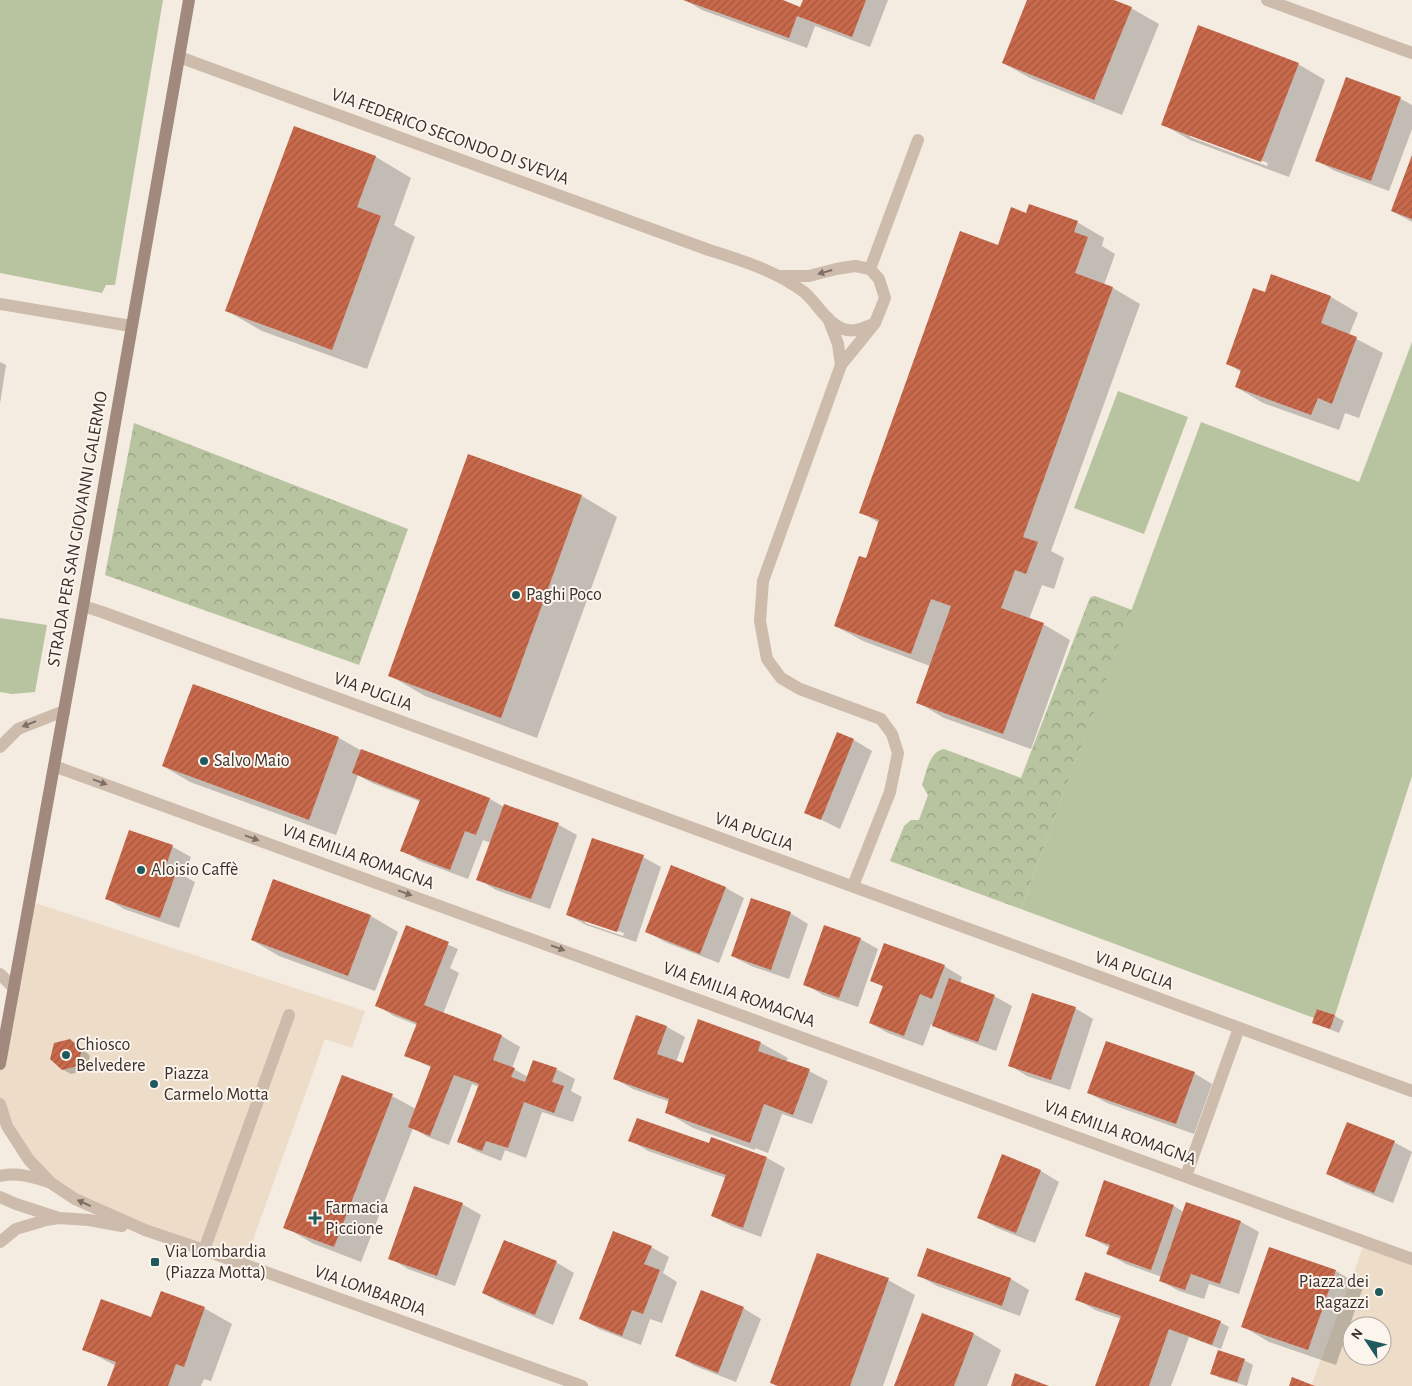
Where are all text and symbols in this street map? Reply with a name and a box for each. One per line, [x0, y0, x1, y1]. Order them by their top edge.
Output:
street label: VIA FEDERICO SECONDO DI SVEVIA [329, 86, 572, 189]
one-way arrow [818, 268, 833, 276]
street label: STRADA PER SAN GIOVANNI GALERMO [45, 390, 111, 668]
place label: Paghi Poco [526, 586, 602, 604]
marker: Paghi Poco [510, 589, 522, 601]
street label: VIA PUGLIA [331, 669, 415, 715]
one-way arrow [22, 721, 36, 729]
place label: Salvo Maio [214, 752, 290, 770]
marker: Salvo Maio [198, 755, 210, 767]
one-way arrow [92, 779, 107, 786]
street label: VIA PUGLIA [712, 809, 796, 855]
street label: VIA EMILIA ROMAGNA [279, 821, 437, 893]
one-way arrow [245, 835, 260, 842]
place label: Aloisio Caffè [151, 861, 238, 879]
marker: Aloisio Caffè [135, 864, 147, 876]
one-way arrow [398, 889, 413, 897]
one-way arrow [551, 944, 566, 952]
street label: VIA PUGLIA [1092, 948, 1176, 994]
street label: VIA EMILIA ROMAGNA [660, 959, 818, 1031]
place label: Chiosco Belvedere [76, 1036, 146, 1075]
marker: Chiosco Belvedere [60, 1049, 72, 1061]
place label: Piazza Carmelo Motta [164, 1065, 269, 1104]
marker: Piazza Carmelo Motta [148, 1078, 160, 1090]
street label: VIA EMILIA ROMAGNA [1041, 1097, 1199, 1169]
one-way arrow [77, 1199, 91, 1207]
place label: Farmacia Piccione [325, 1199, 389, 1238]
marker: Farmacia Piccione [309, 1212, 321, 1224]
place label: Via Lombardia (Piazza Motta) [165, 1243, 266, 1282]
marker: Via Lombardia (Piazza Motta) [149, 1256, 161, 1268]
street label: VIA LOMBARDIA [312, 1262, 429, 1320]
place label: Piazza dei Ragazzi [1299, 1273, 1369, 1312]
marker: Piazza dei Ragazzi [1373, 1286, 1385, 1298]
north arrow [1342, 1316, 1392, 1366]
text: N [1349, 1326, 1366, 1342]

